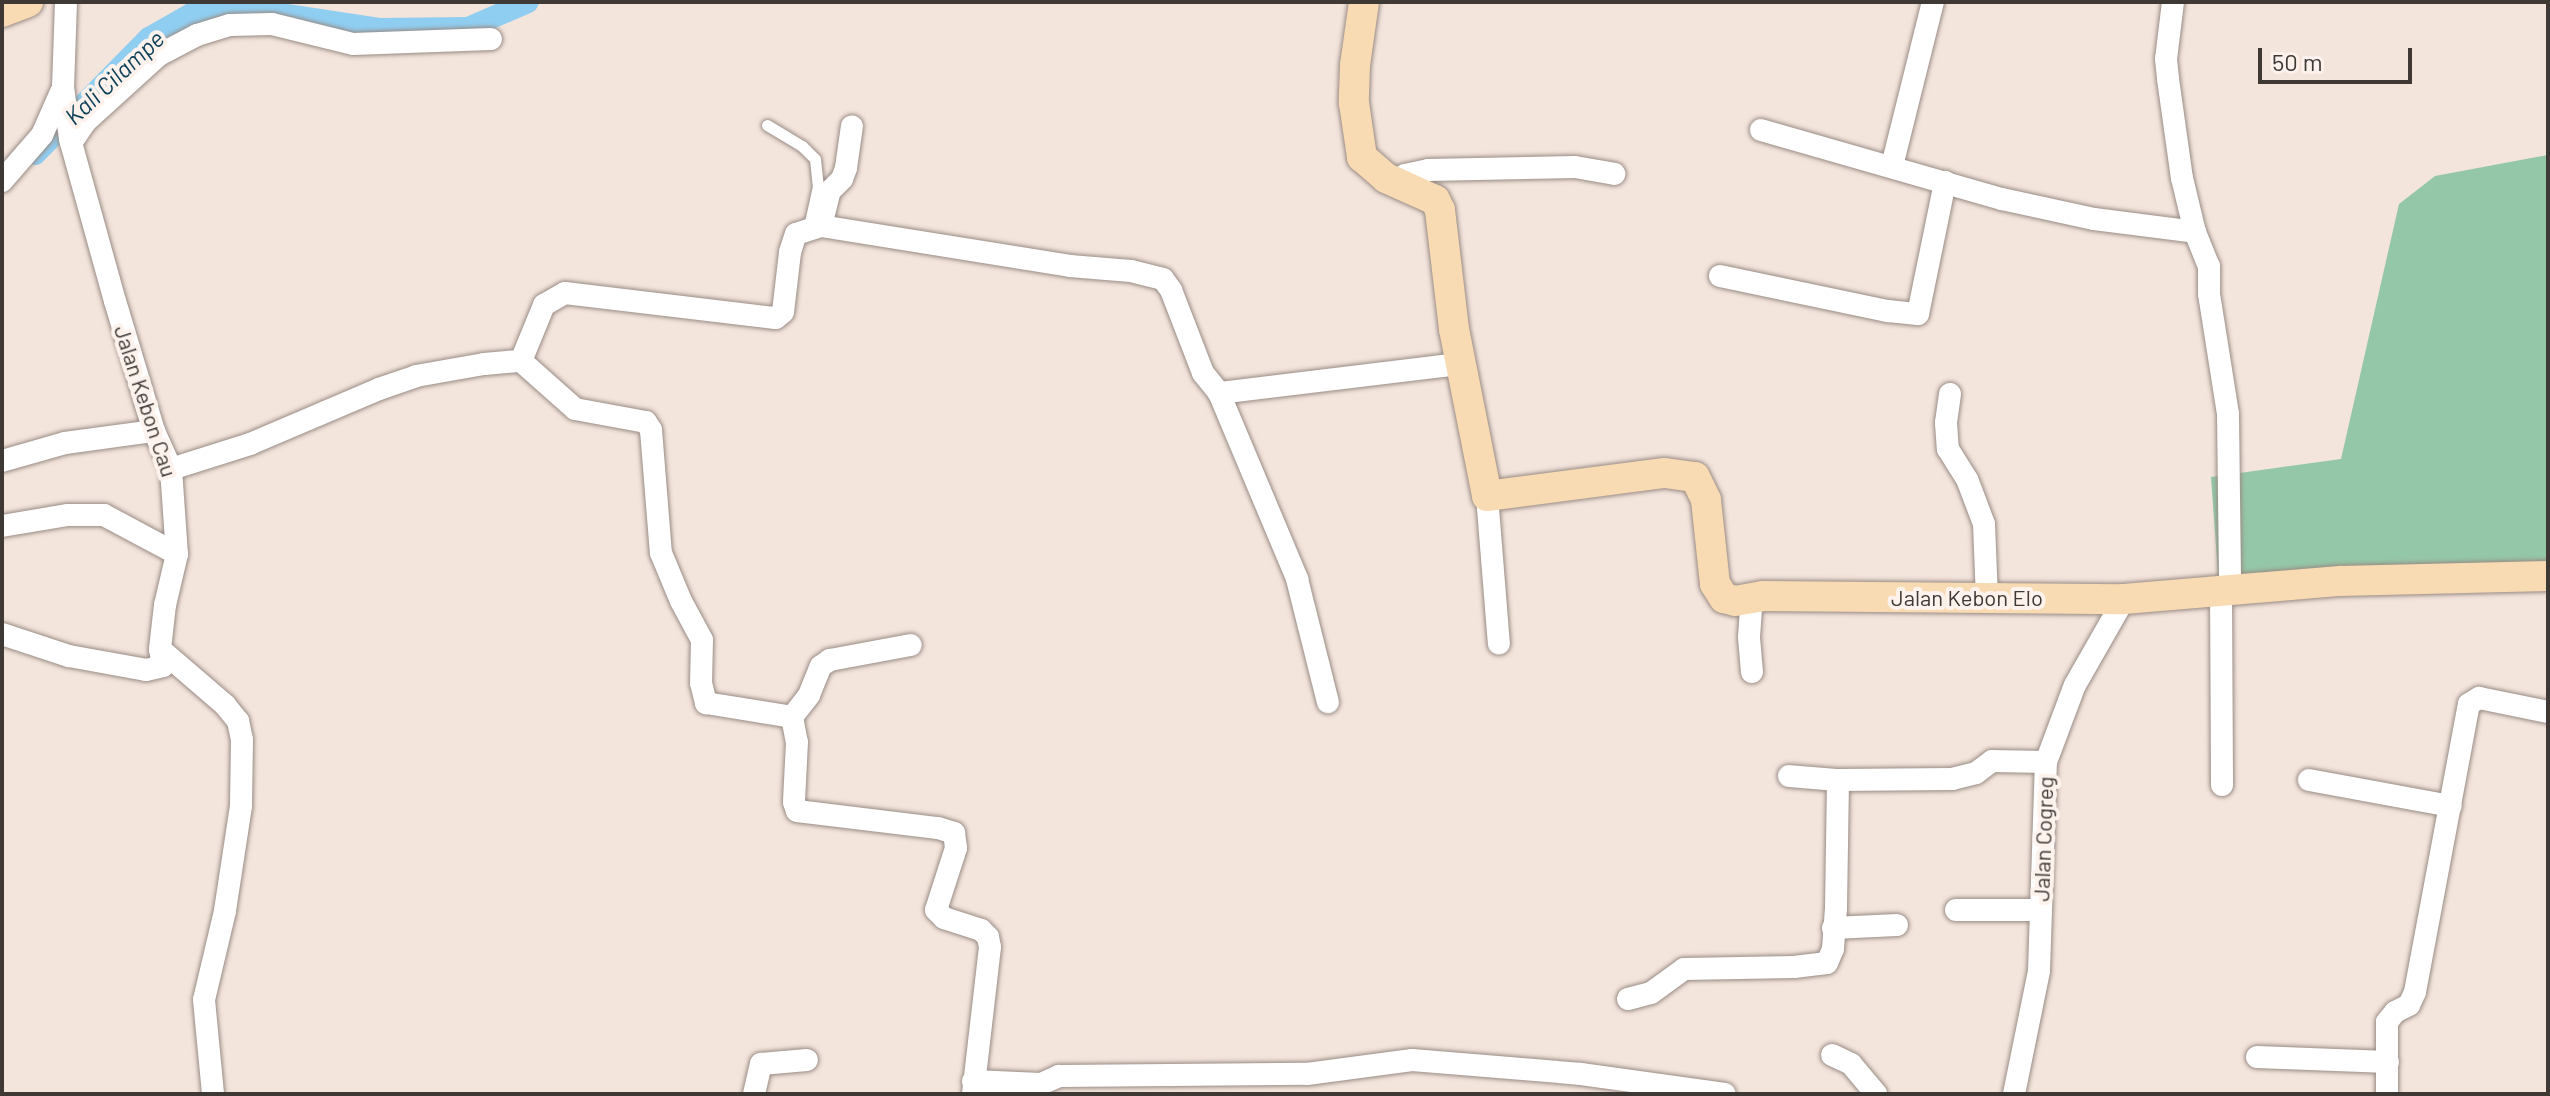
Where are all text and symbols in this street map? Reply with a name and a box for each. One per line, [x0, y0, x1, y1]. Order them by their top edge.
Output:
water label: Kali Cilampe [58, 24, 170, 130]
scale bar [2262, 32, 2416, 82]
text: 50 m [2272, 47, 2323, 76]
street label: Jalan Kebon Cau [109, 322, 183, 480]
street label: Jalan Kebon Elo [1891, 585, 2043, 611]
street label: Jalan Cogreg [2028, 776, 2058, 902]

